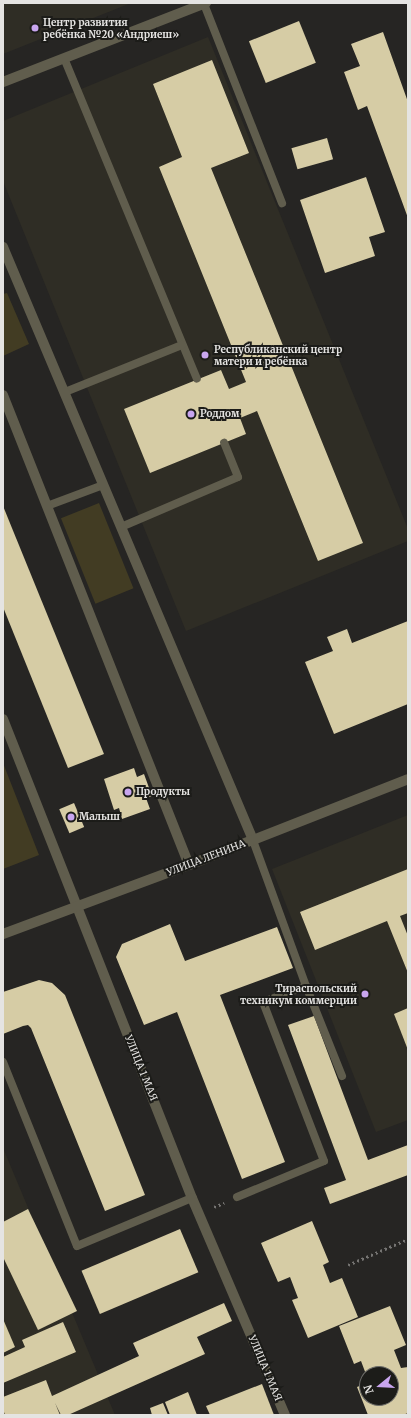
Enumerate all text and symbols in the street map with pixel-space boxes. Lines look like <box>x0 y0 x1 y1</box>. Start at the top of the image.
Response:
place label: Центр развития ребёнка №20 «Андриеш» <box>43 16 179 40</box>
marker: Центр развития ребёнка №20 «Андриеш» <box>30 23 40 33</box>
place label: Республиканский центр матери и ребёнка <box>214 343 342 366</box>
marker: Республиканский центр матери и ребёнка <box>199 349 211 361</box>
marker: Роддом <box>185 408 197 420</box>
place label: Роддом <box>200 408 239 420</box>
place label: Продукты <box>136 786 190 798</box>
marker: Продукты <box>123 787 133 797</box>
place label: Малыш <box>79 811 120 823</box>
marker: Малыш <box>66 812 76 822</box>
street label: УЛИЦА ЛЕНИНА <box>165 837 247 879</box>
place label: Тираспольский техникум коммерции <box>240 982 357 1006</box>
marker: Тираспольский техникум коммерции <box>360 989 370 999</box>
street label: УЛИЦА 1 МАЯ <box>122 1033 160 1103</box>
street label: УЛИЦА 1 МАЯ <box>246 1333 284 1403</box>
north arrow <box>359 1366 399 1406</box>
text: N <box>361 1383 377 1396</box>

